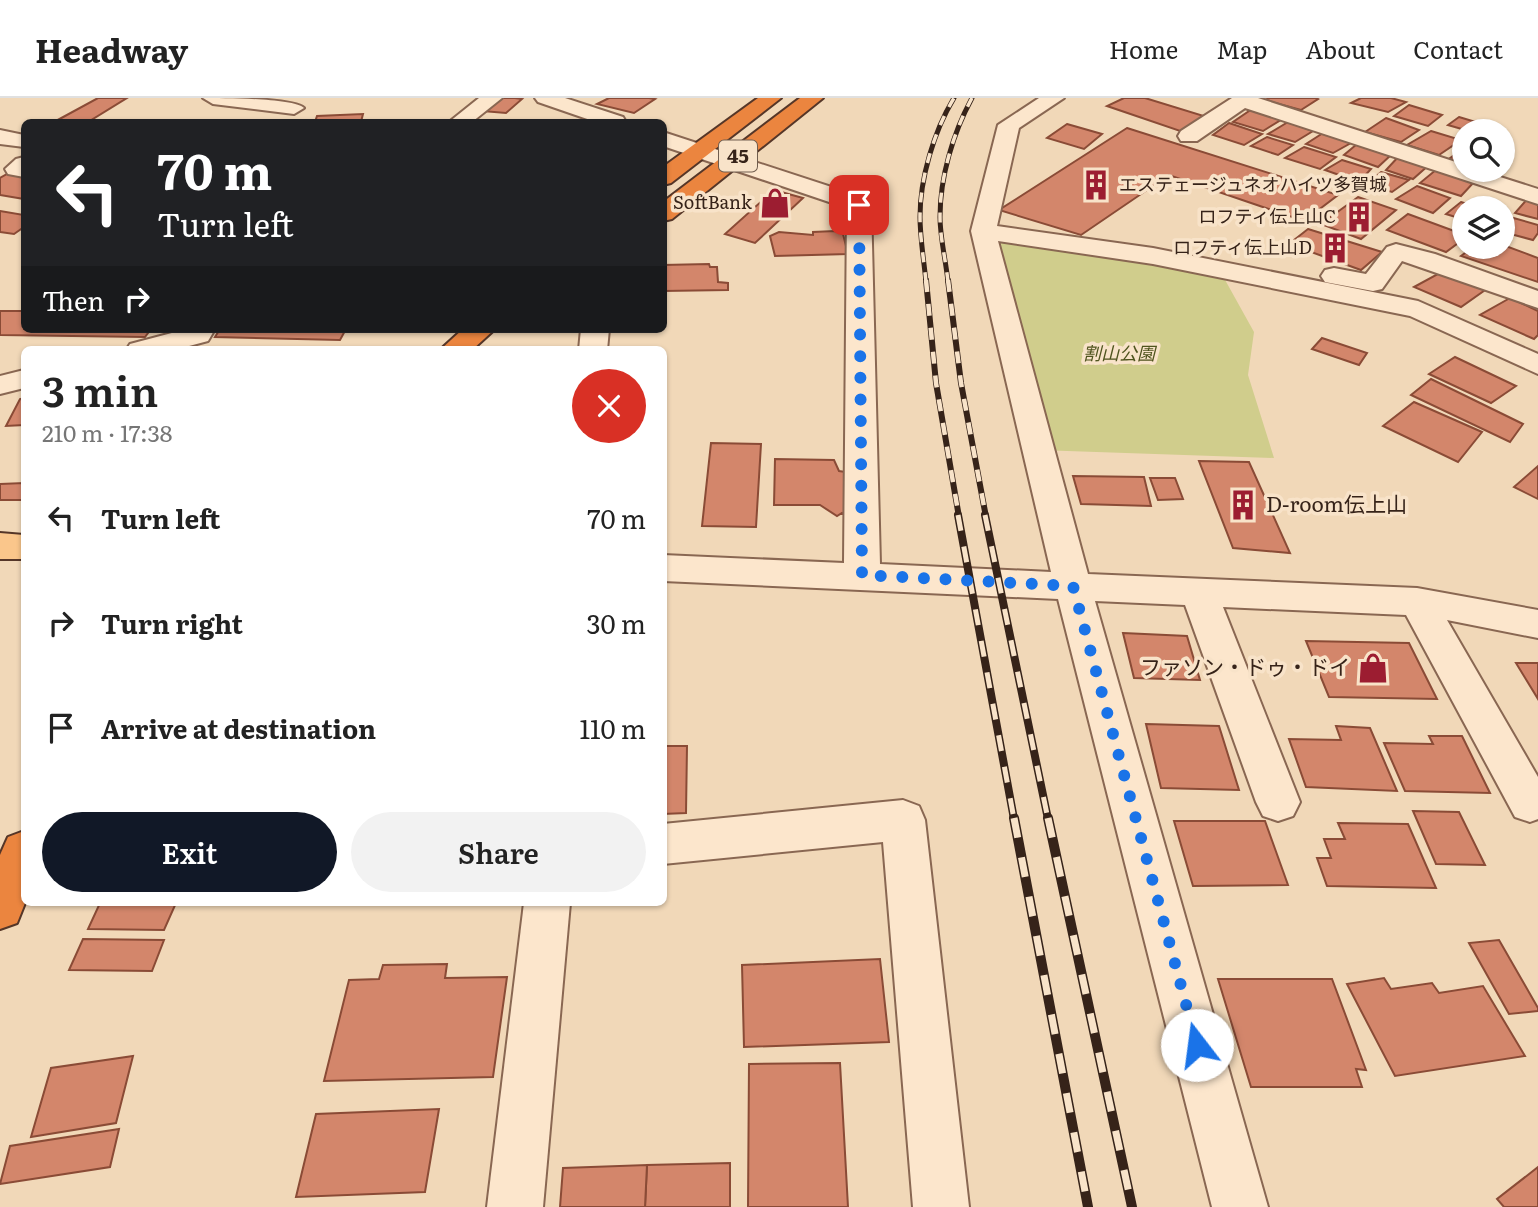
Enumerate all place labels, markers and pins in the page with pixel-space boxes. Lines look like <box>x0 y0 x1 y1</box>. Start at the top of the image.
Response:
building icon: エステェージュネオハイツ多賀城 <box>1079 168 1113 202</box>
place label: エステェージュネオハイツ多賀城 <box>1119 170 1387 197</box>
pin <box>829 175 889 235</box>
shop icon: SoftBank <box>758 186 792 220</box>
place label: SoftBank <box>673 188 753 215</box>
building icon: ロフティ伝上山C <box>1342 200 1376 234</box>
place label: ロフティ伝上山C <box>1198 202 1336 229</box>
building icon: ロフティ伝上山D <box>1318 231 1352 265</box>
place label: ロフティ伝上山D <box>1173 233 1312 260</box>
place label: D-room伝上山 <box>1266 487 1407 518</box>
building icon: D-room伝上山 <box>1226 488 1260 522</box>
place label: ファソン・ドゥ・ドイ <box>1140 650 1350 681</box>
shop icon: ファソン・ドゥ・ドイ <box>1356 651 1390 685</box>

